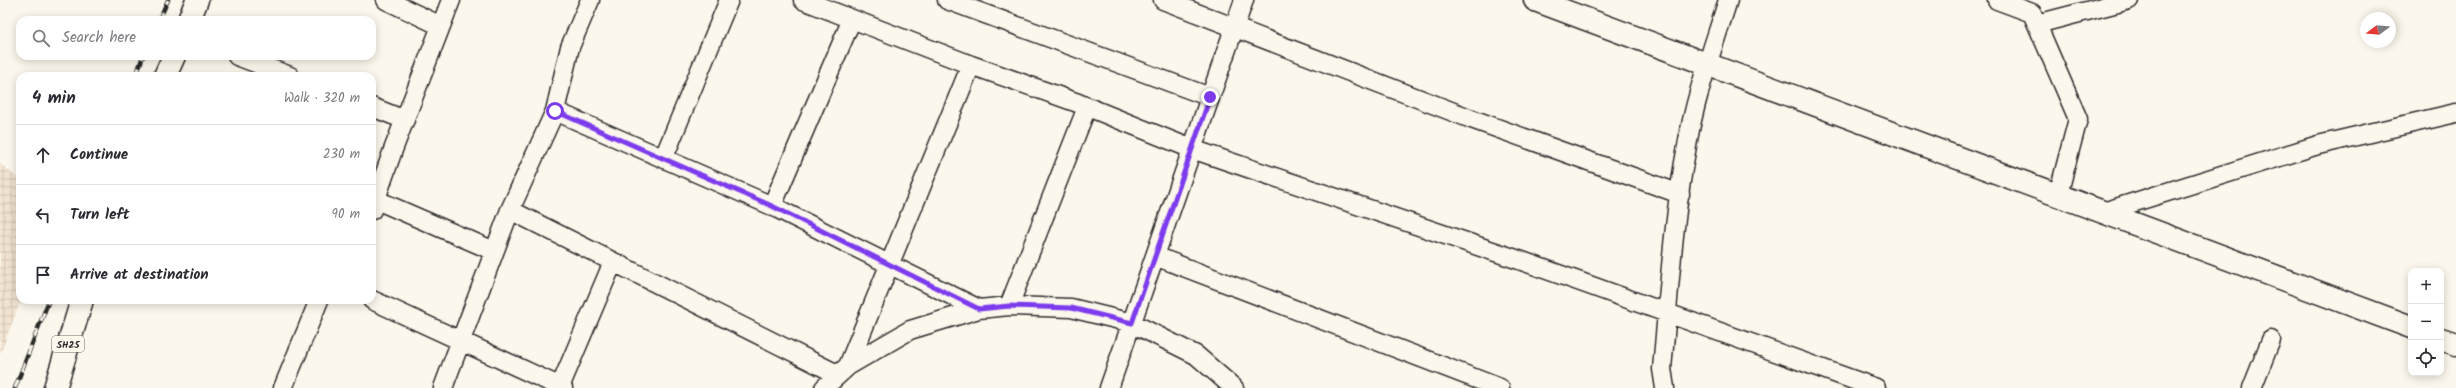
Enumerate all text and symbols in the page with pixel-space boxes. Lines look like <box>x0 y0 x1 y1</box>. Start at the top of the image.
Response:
north arrow <box>2360 12 2396 48</box>
search box <box>16 16 376 60</box>
text: Search here <box>62 26 136 50</box>
icon: search <box>30 27 52 49</box>
text: 4 min <box>32 85 76 112</box>
text: Walk · 320 m <box>284 88 360 109</box>
route end <box>1201 88 1219 106</box>
route start <box>546 102 564 120</box>
text: Continue <box>70 143 128 167</box>
icon: ahead <box>32 144 54 166</box>
text: 230 m <box>323 144 360 165</box>
text: Turn left <box>70 203 130 227</box>
icon: left <box>32 204 54 226</box>
text: 90 m <box>332 204 360 225</box>
text: Arrive at destination <box>70 263 209 287</box>
icon: arrive <box>32 264 54 286</box>
map controls <box>2408 268 2444 376</box>
button: + <box>2408 268 2444 304</box>
button: − <box>2408 304 2444 340</box>
road number: SH25 <box>52 336 84 352</box>
button: locate <box>2408 340 2444 376</box>

